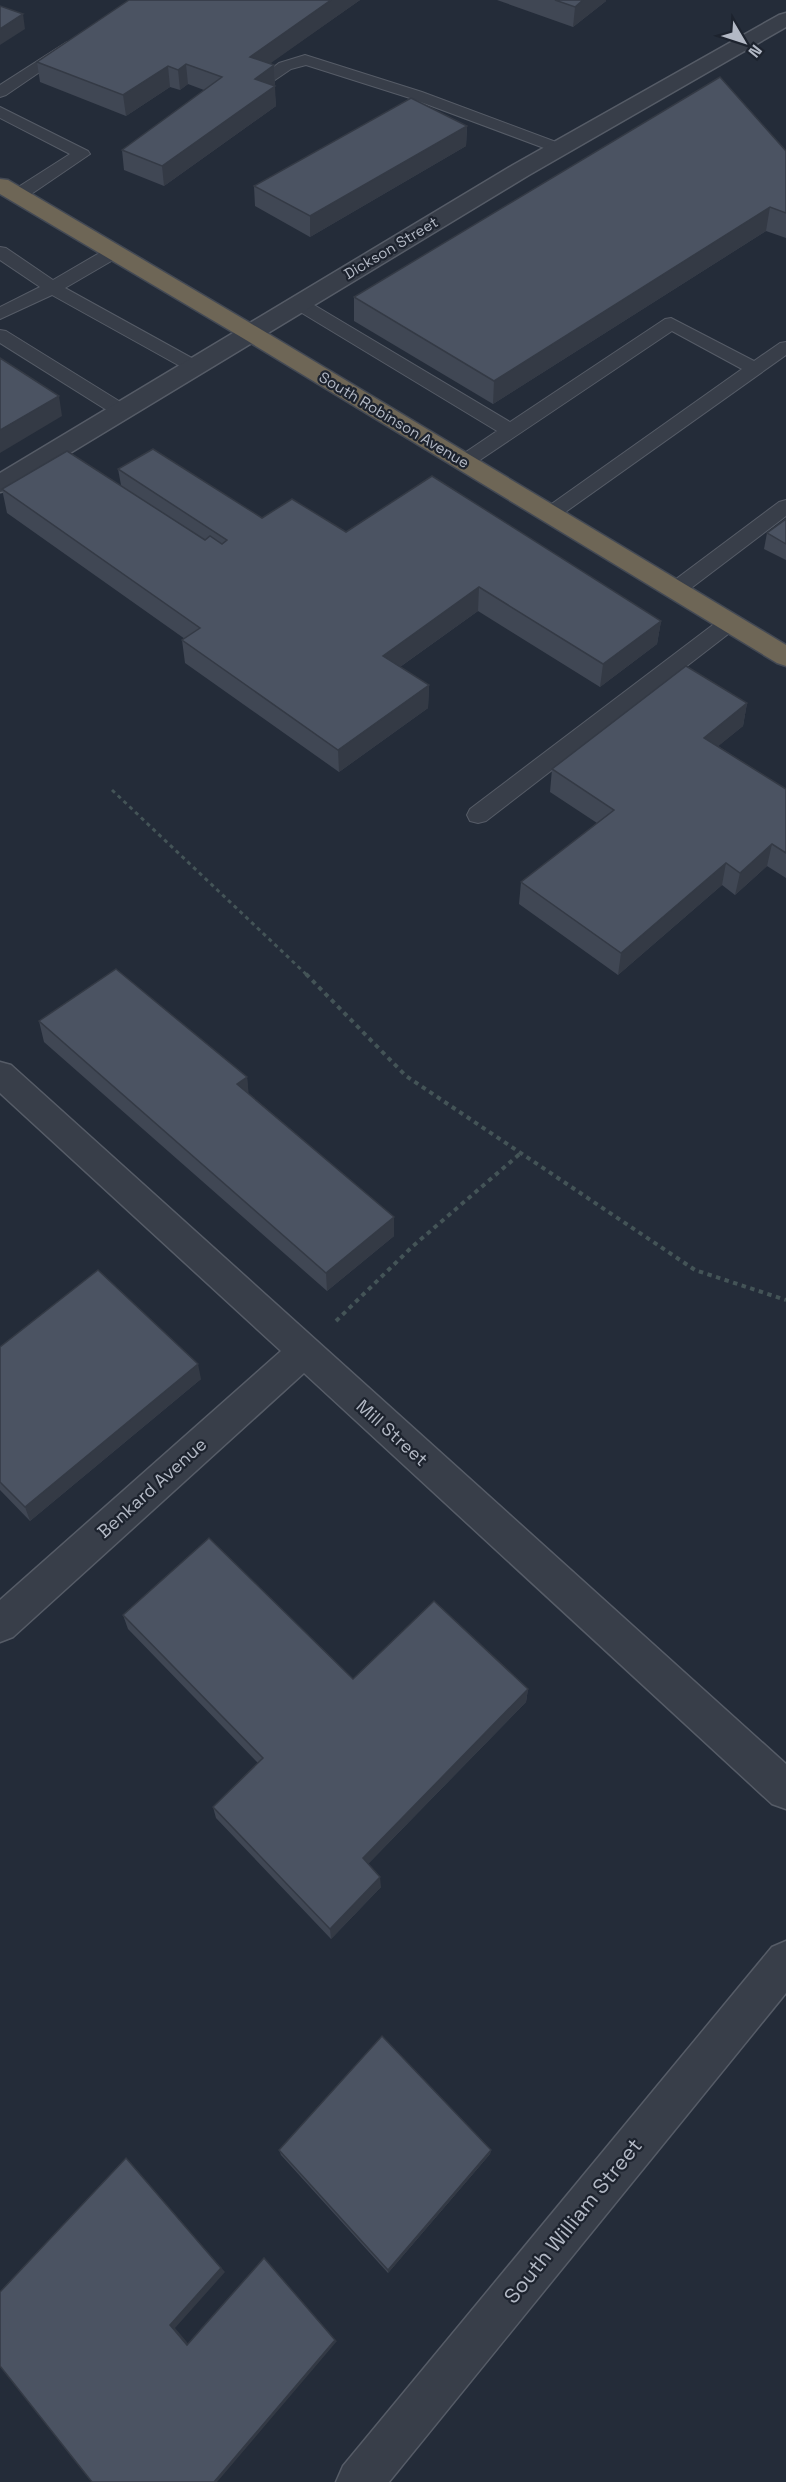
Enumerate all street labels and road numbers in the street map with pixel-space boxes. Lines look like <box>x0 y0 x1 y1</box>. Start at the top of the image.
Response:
street label: Dickson Street <box>340 212 441 283</box>
street label: South Robinson Avenue <box>316 367 473 472</box>
street label: Mill Street <box>352 1394 433 1471</box>
street label: Benkard Avenue <box>92 1432 211 1543</box>
street label: South William Street <box>498 2132 648 2309</box>

